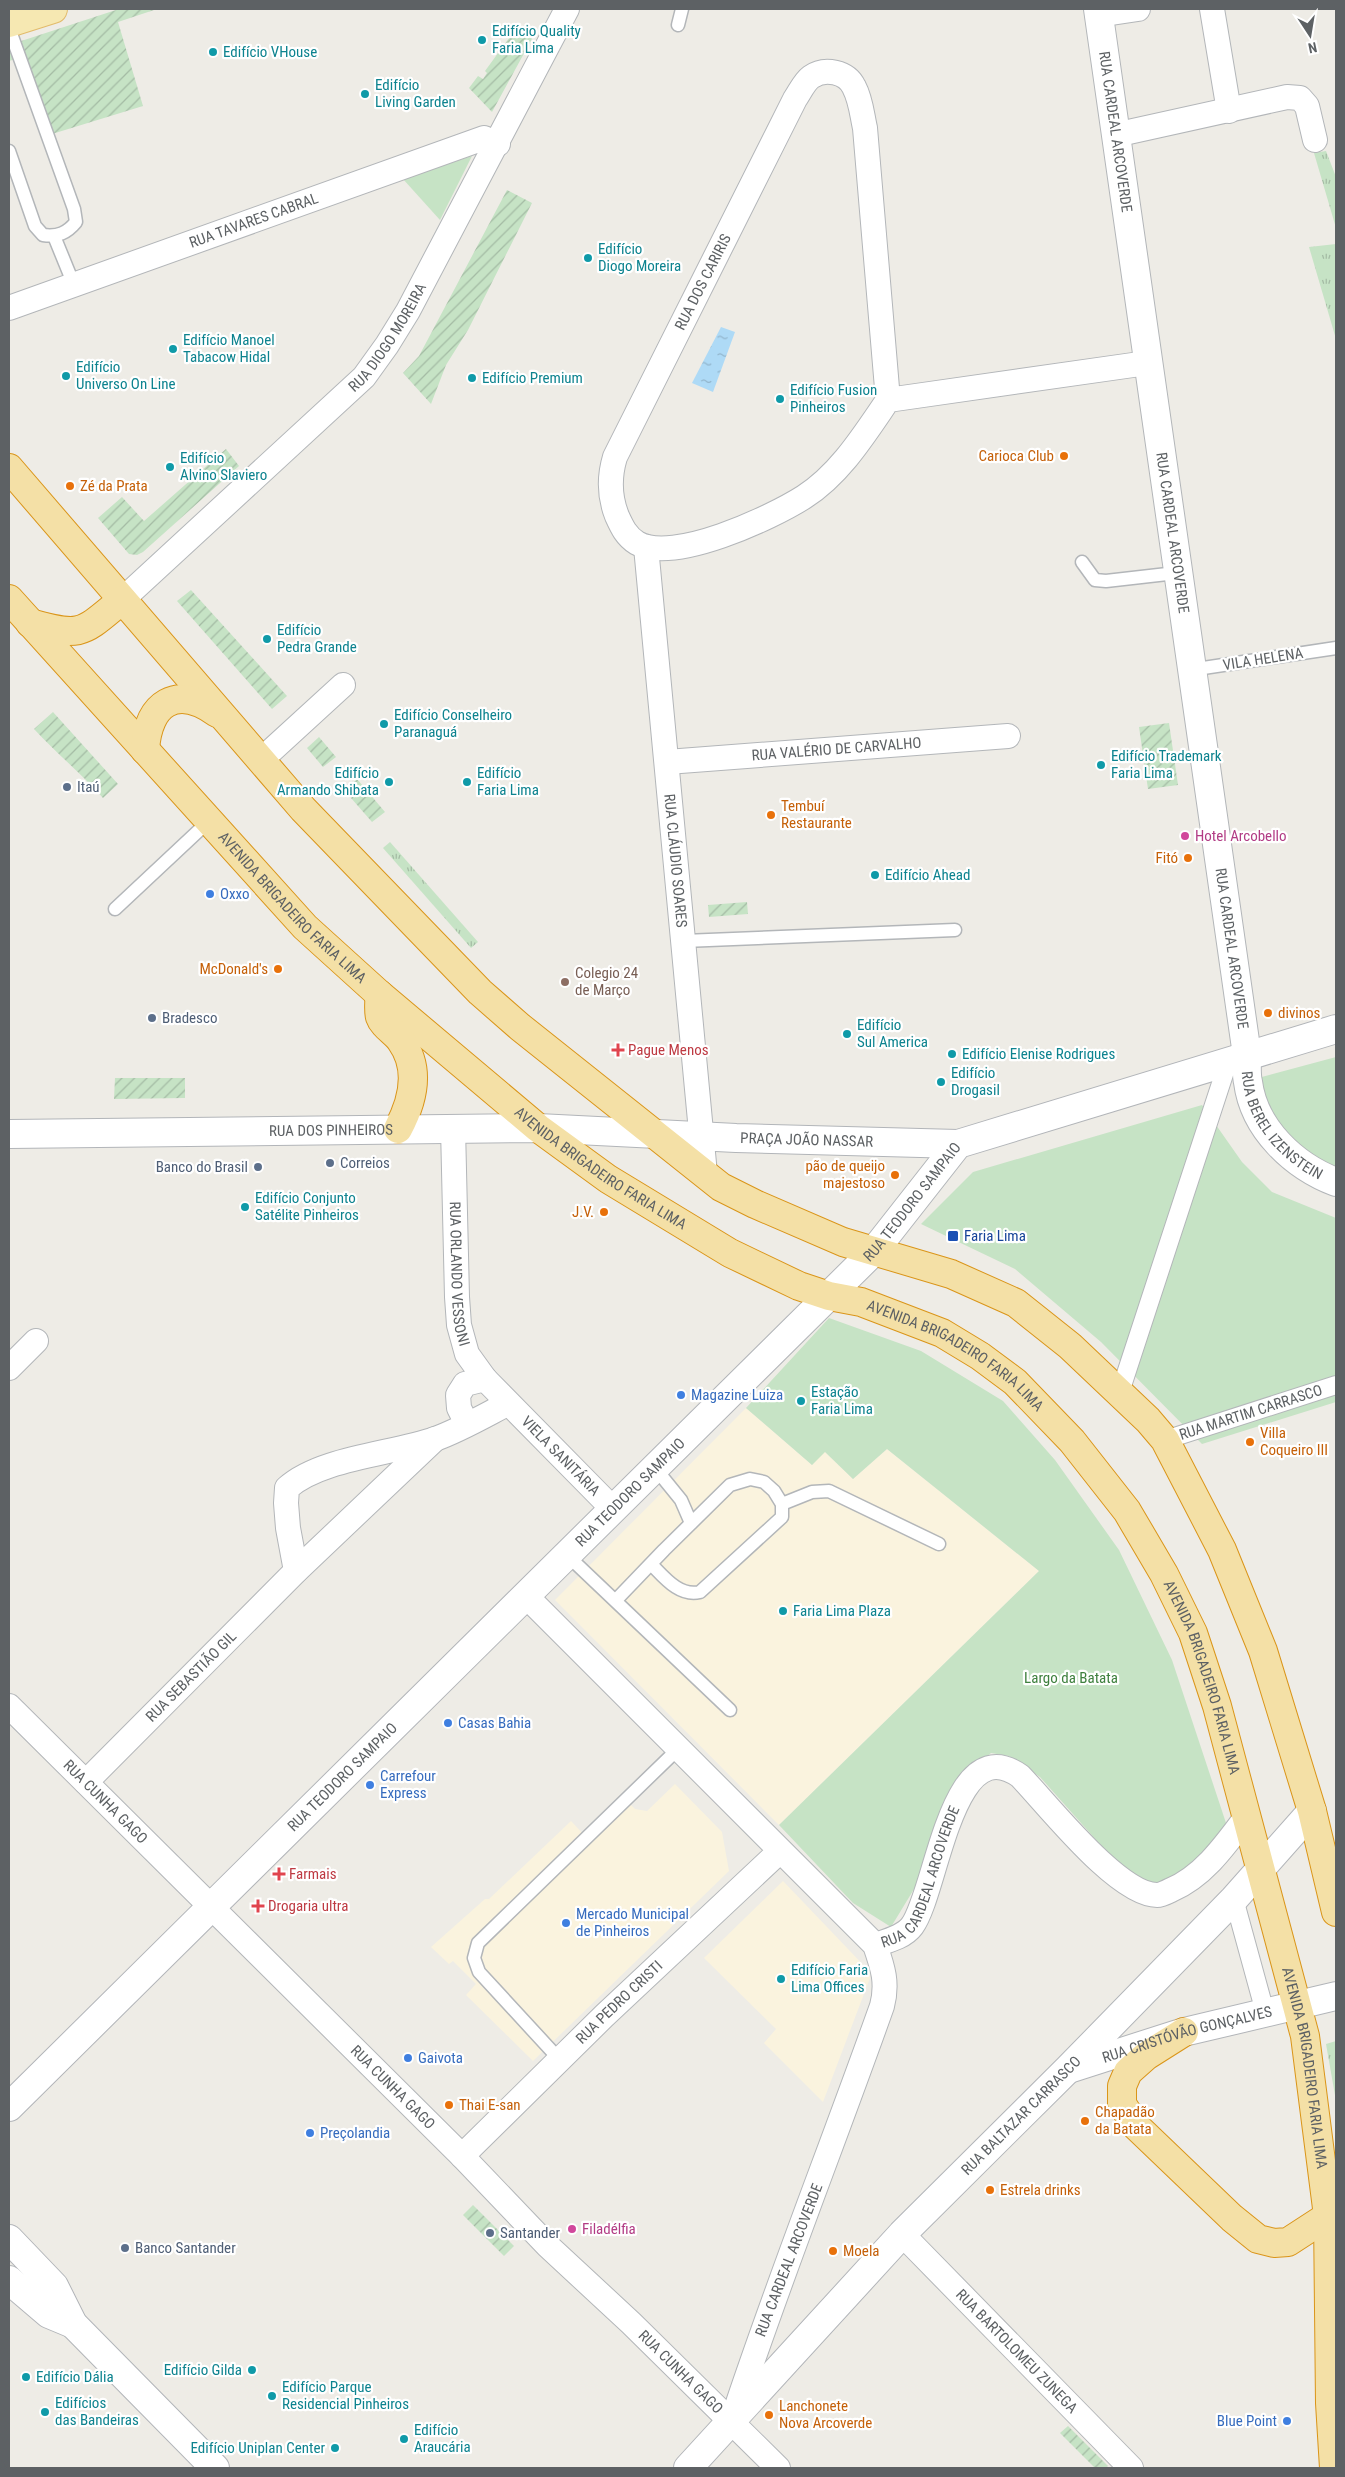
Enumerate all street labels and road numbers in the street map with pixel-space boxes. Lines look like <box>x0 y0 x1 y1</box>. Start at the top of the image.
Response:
street label: RUA CARDEAL ARCOVERDE <box>1095 50 1136 214</box>
street label: RUA TAVARES CABRAL <box>187 189 321 252</box>
street label: RUA DOS CARIRIS <box>671 231 735 333</box>
street label: RUA DIOGO MOREIRA <box>345 280 430 396</box>
street label: RUA CARDEAL ARCOVERDE <box>1152 451 1193 614</box>
street label: VILA HELENA <box>1222 644 1305 674</box>
street label: RUA VALÉRIO DE CARVALHO <box>751 734 922 765</box>
street label: RUA CLÁUDIO SOARES <box>660 793 691 929</box>
street label: AVENIDA BRIGADEIRO FARIA LIMA <box>214 828 370 987</box>
street label: RUA CARDEAL ARCOVERDE <box>1211 867 1252 1030</box>
street label: RUA BEREL IZENSTEIN <box>1238 1071 1326 1184</box>
street label: AVENIDA BRIGADEIRO FARIA LIMA <box>511 1103 690 1234</box>
street label: RUA DOS PINHEIROS <box>269 1121 393 1140</box>
street label: PRAÇA JOÃO NASSAR <box>740 1129 873 1151</box>
street label: RUA TEODORO SAMPAIO <box>860 1139 965 1265</box>
street label: RUA ORLANDO VESSONI <box>446 1201 473 1348</box>
street label: AVENIDA BRIGADEIRO FARIA LIMA <box>864 1296 1047 1415</box>
street label: RUA MARTIM CARRASCO <box>1177 1381 1325 1444</box>
street label: VIELA SANITÁRIA <box>518 1412 604 1500</box>
street label: RUA TEODORO SAMPAIO <box>572 1434 689 1550</box>
street label: AVENIDA BRIGADEIRO FARIA LIMA <box>1160 1577 1244 1777</box>
street label: RUA SEBASTIÃO GIL <box>142 1627 240 1726</box>
street label: RUA TEODORO SAMPAIO <box>284 1719 401 1835</box>
street label: RUA CUNHA GAGO <box>60 1756 151 1848</box>
street label: RUA CARDEAL ARCOVERDE <box>879 1803 963 1952</box>
street label: RUA PEDRO CRISTI <box>572 1957 666 2048</box>
street label: AVENIDA BRIGADEIRO FARIA LIMA <box>1278 1965 1331 2170</box>
street label: RUA CRISTÓVÃO GONÇALVES <box>1100 2002 1274 2067</box>
street label: RUA CUNHA GAGO <box>347 2042 439 2133</box>
street label: RUA BALTAZAR CARRASCO <box>958 2052 1085 2179</box>
street label: RUA CARDEAL ARCOVERDE <box>751 2181 827 2339</box>
street label: RUA BARTOLOMEU ZUNEGA <box>952 2286 1082 2417</box>
street label: RUA CUNHA GAGO <box>635 2326 727 2418</box>

